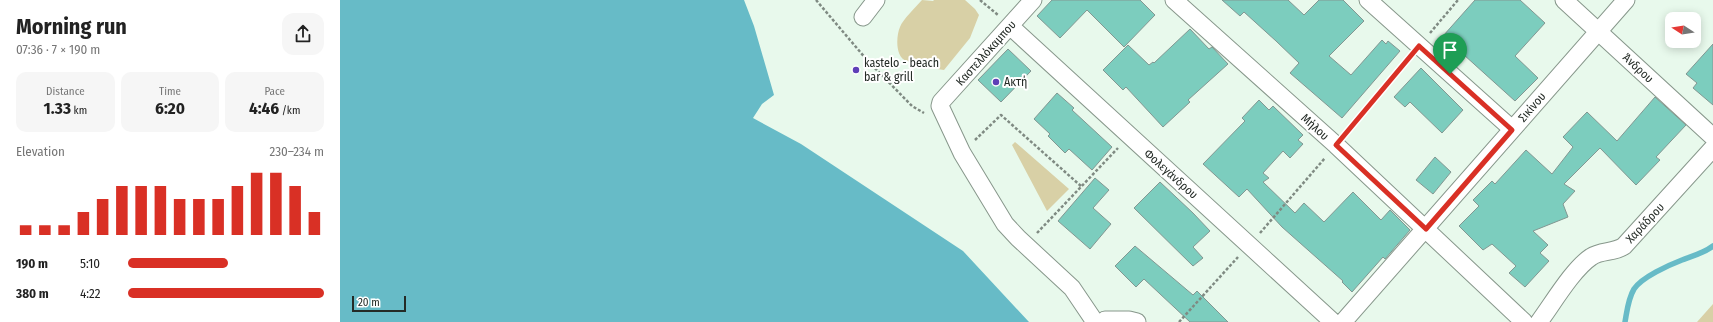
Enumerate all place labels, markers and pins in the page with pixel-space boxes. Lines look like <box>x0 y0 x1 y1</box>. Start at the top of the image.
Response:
pin <box>1433 33 1467 74</box>
place label: kastelo - beach bar & grill <box>864 56 939 84</box>
marker: kastelo - beach bar & grill <box>851 65 861 75</box>
place label: Ακτή <box>1004 75 1027 89</box>
marker: Ακτή <box>991 77 1001 87</box>

